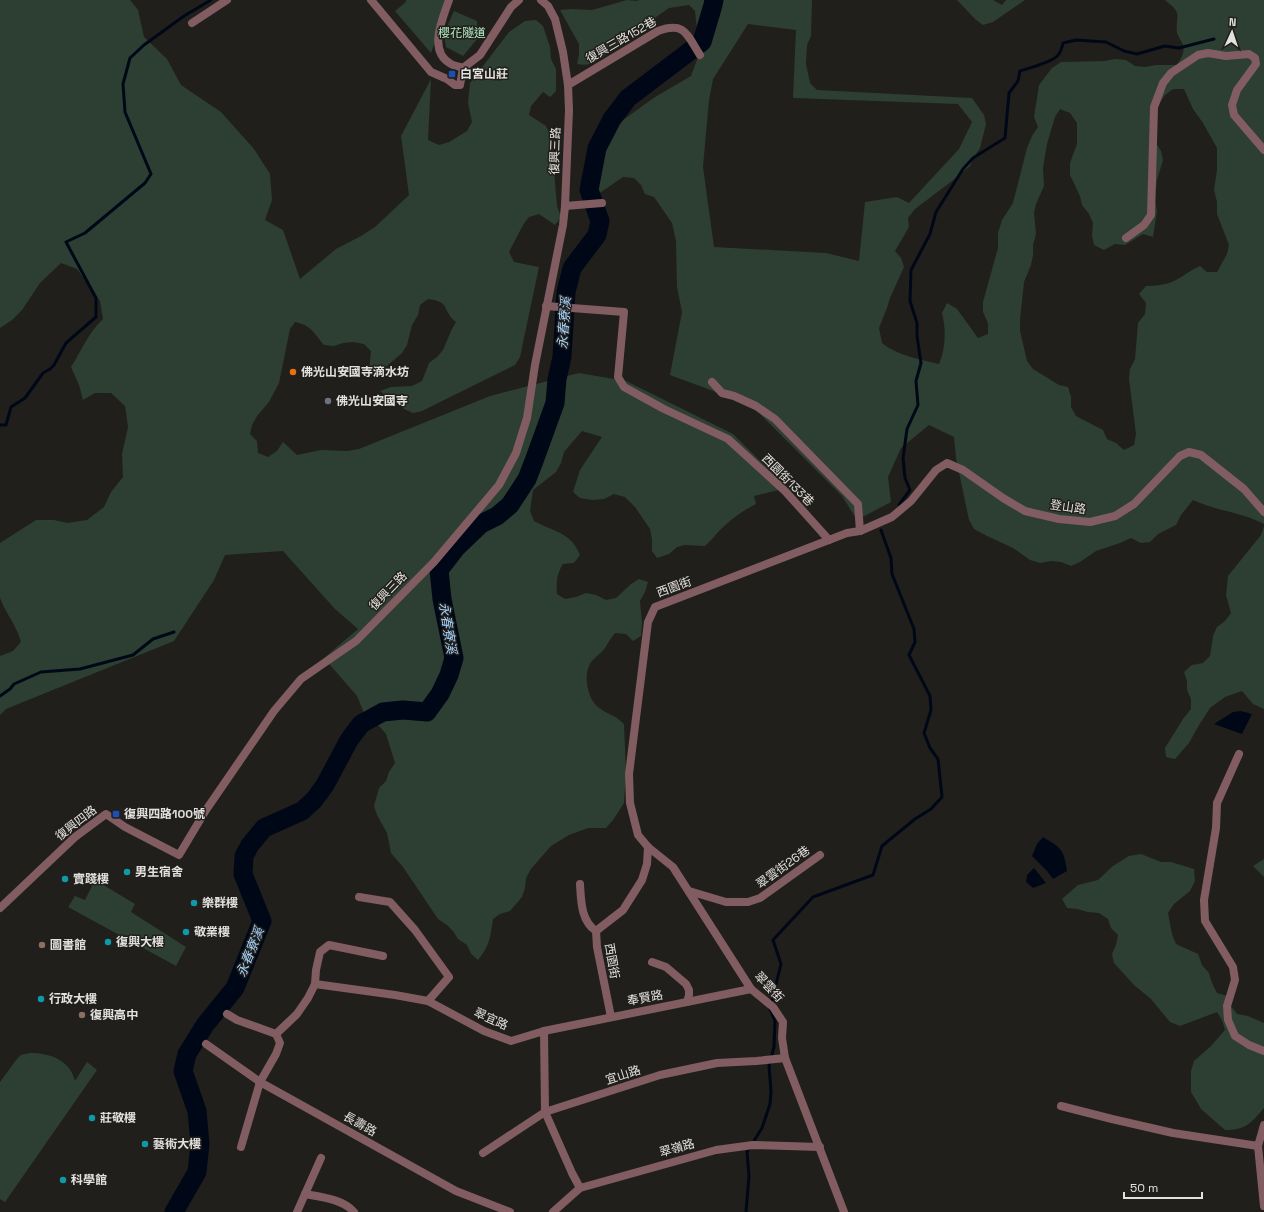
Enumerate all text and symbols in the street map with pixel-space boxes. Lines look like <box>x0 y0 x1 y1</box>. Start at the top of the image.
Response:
north arrow <box>1212 12 1252 52</box>
street label: 復興三路152巷 <box>583 13 659 67</box>
text: N <box>1228 15 1237 29</box>
park label: 櫻花隧道 <box>438 25 486 41</box>
place label: 白宮山莊 <box>460 66 508 82</box>
marker: 白宮山莊 <box>447 69 457 79</box>
street label: 復興三路 <box>546 127 564 175</box>
water label: 永春寮溪 <box>554 294 574 350</box>
place label: 佛光山安國寺滴水坊 <box>301 364 409 380</box>
marker: 佛光山安國寺滴水坊 <box>288 367 298 377</box>
place label: 佛光山安國寺 <box>336 393 408 409</box>
marker: 佛光山安國寺 <box>323 396 333 406</box>
street label: 西園街133巷 <box>758 450 818 510</box>
street label: 登山路 <box>1049 497 1087 517</box>
street label: 復興三路 <box>366 568 410 614</box>
street label: 西園街 <box>654 573 694 601</box>
water label: 永春寮溪 <box>436 601 461 657</box>
street label: 復興四路 <box>52 802 100 844</box>
place label: 復興四路100號 <box>124 806 205 822</box>
marker: 復興四路100號 <box>111 809 121 819</box>
street label: 翠雲街26巷 <box>753 842 813 892</box>
place label: 男生宿舍 <box>135 864 183 880</box>
marker: 男生宿舍 <box>122 867 132 877</box>
place label: 實踐樓 <box>73 871 109 887</box>
marker: 實踐樓 <box>60 874 70 884</box>
place label: 樂群樓 <box>202 895 238 911</box>
marker: 樂群樓 <box>189 898 199 908</box>
water label: 永春寮溪 <box>232 923 268 979</box>
place label: 敬業樓 <box>194 924 230 940</box>
marker: 敬業樓 <box>181 927 191 937</box>
place label: 復興大樓 <box>116 934 164 950</box>
place label: 圖書館 <box>50 937 86 953</box>
marker: 復興大樓 <box>103 937 113 947</box>
marker: 圖書館 <box>37 940 47 950</box>
street label: 西園街 <box>601 942 623 980</box>
street label: 翠雲街 <box>751 968 787 1006</box>
street label: 奉賢路 <box>626 987 664 1009</box>
place label: 行政大樓 <box>49 991 97 1007</box>
marker: 行政大樓 <box>36 994 46 1004</box>
street label: 翠宜路 <box>471 1004 511 1034</box>
place label: 復興高中 <box>90 1007 138 1023</box>
marker: 復興高中 <box>77 1010 87 1020</box>
street label: 宜山路 <box>603 1062 643 1088</box>
street label: 長壽路 <box>340 1108 380 1140</box>
place label: 莊敬樓 <box>100 1110 136 1126</box>
marker: 莊敬樓 <box>87 1113 97 1123</box>
street label: 翠嶺路 <box>657 1135 697 1161</box>
place label: 藝術大樓 <box>153 1136 201 1152</box>
marker: 藝術大樓 <box>140 1139 150 1149</box>
place label: 科學館 <box>71 1172 107 1188</box>
scale bar <box>1124 1174 1202 1200</box>
marker: 科學館 <box>58 1175 68 1185</box>
text: 50 m <box>1130 1180 1158 1196</box>

